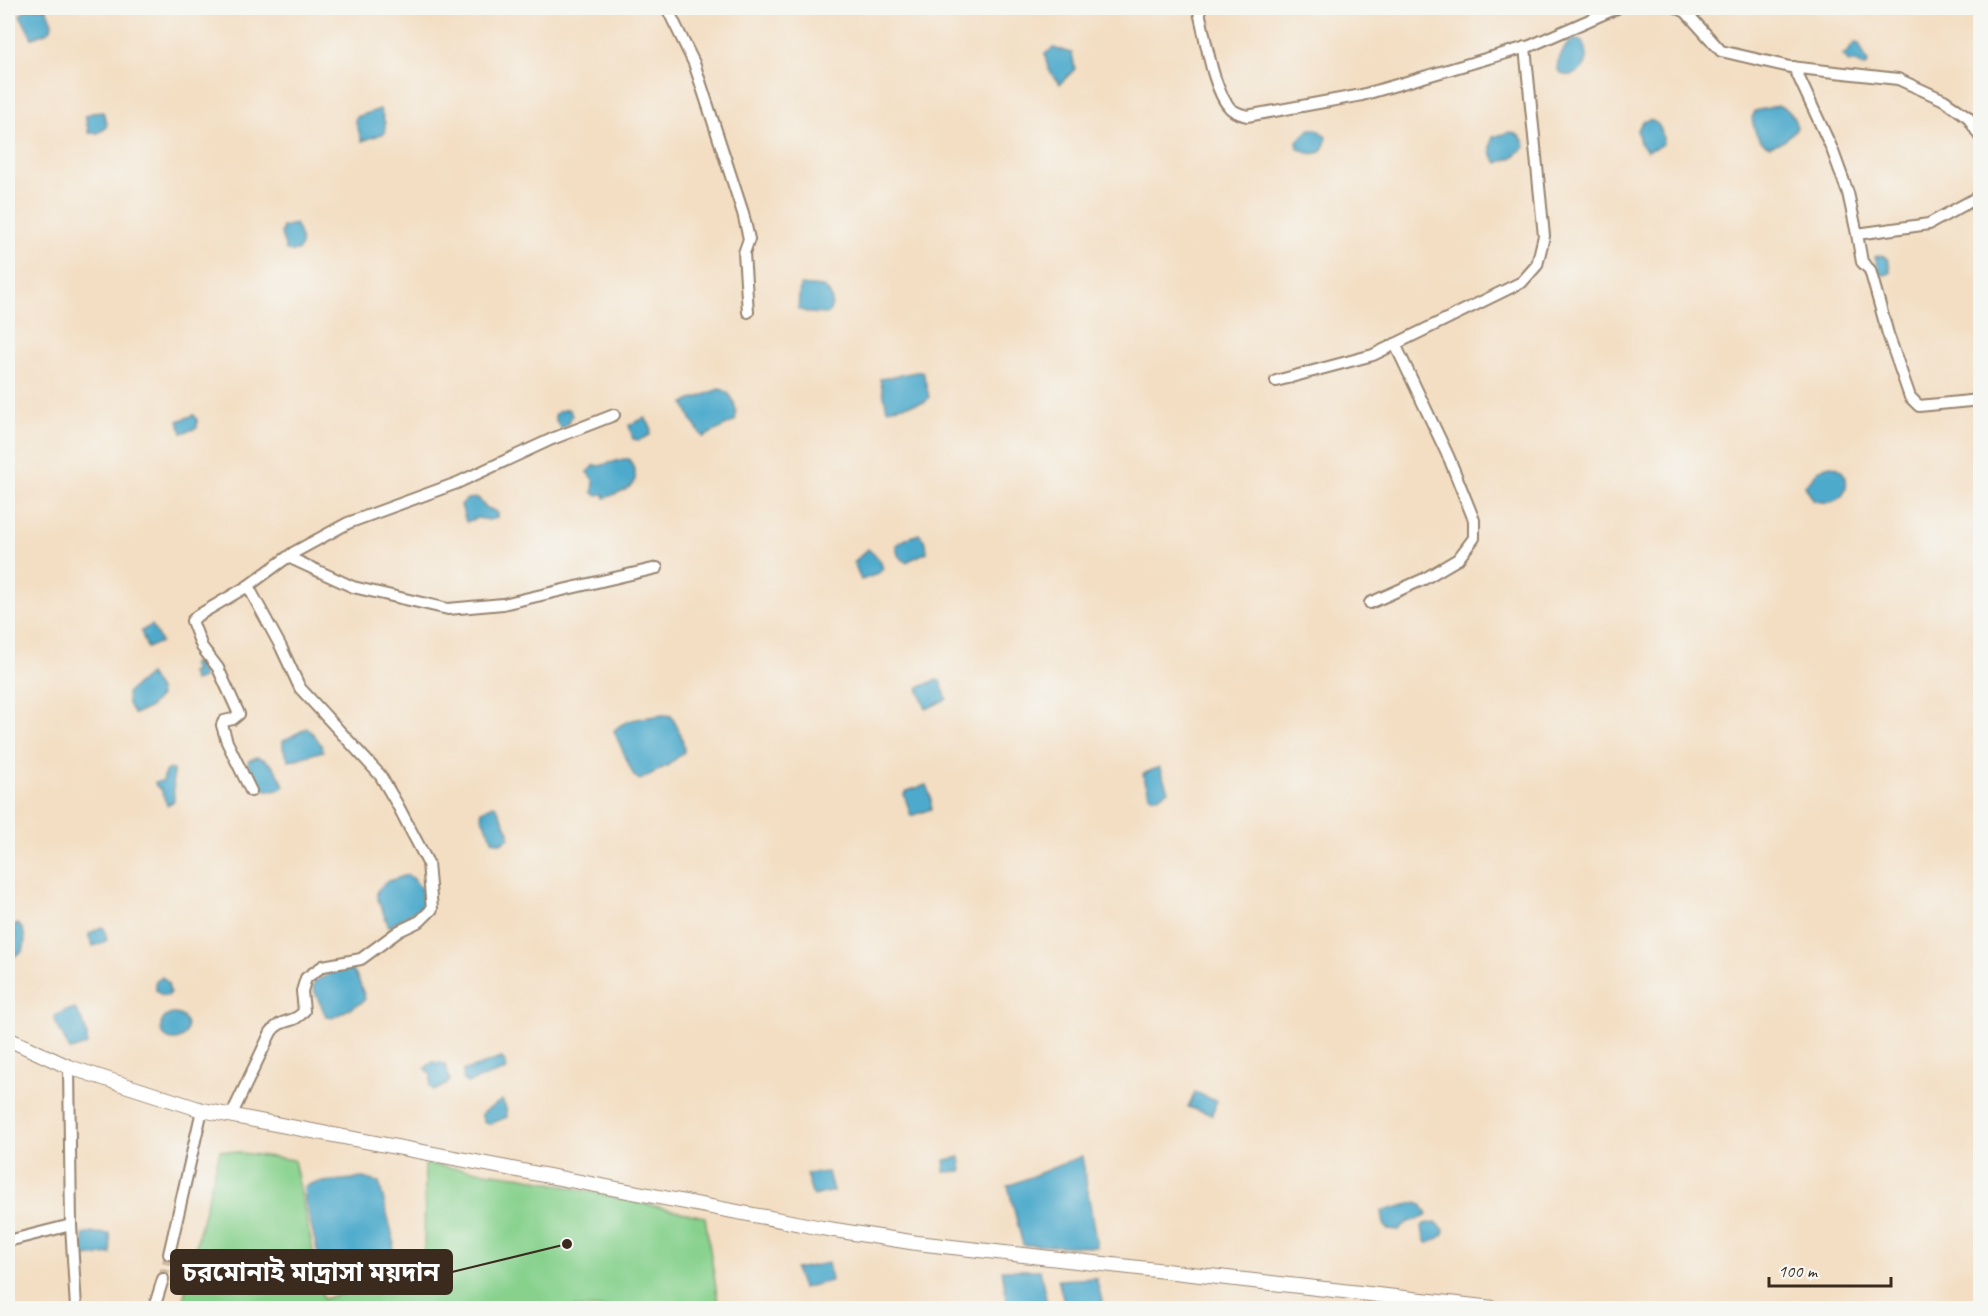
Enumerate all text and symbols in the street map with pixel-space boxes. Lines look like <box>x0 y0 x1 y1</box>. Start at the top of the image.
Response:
callout: চরমোনাই মাদ্রাসা ময়দান <box>171 1250 452 1294</box>
scale bar <box>1769 1250 1890 1288</box>
text: চরমোনাই মাদ্রাসা ময়দান <box>181 1256 440 1289</box>
text: 100 m <box>1778 1260 1819 1282</box>

